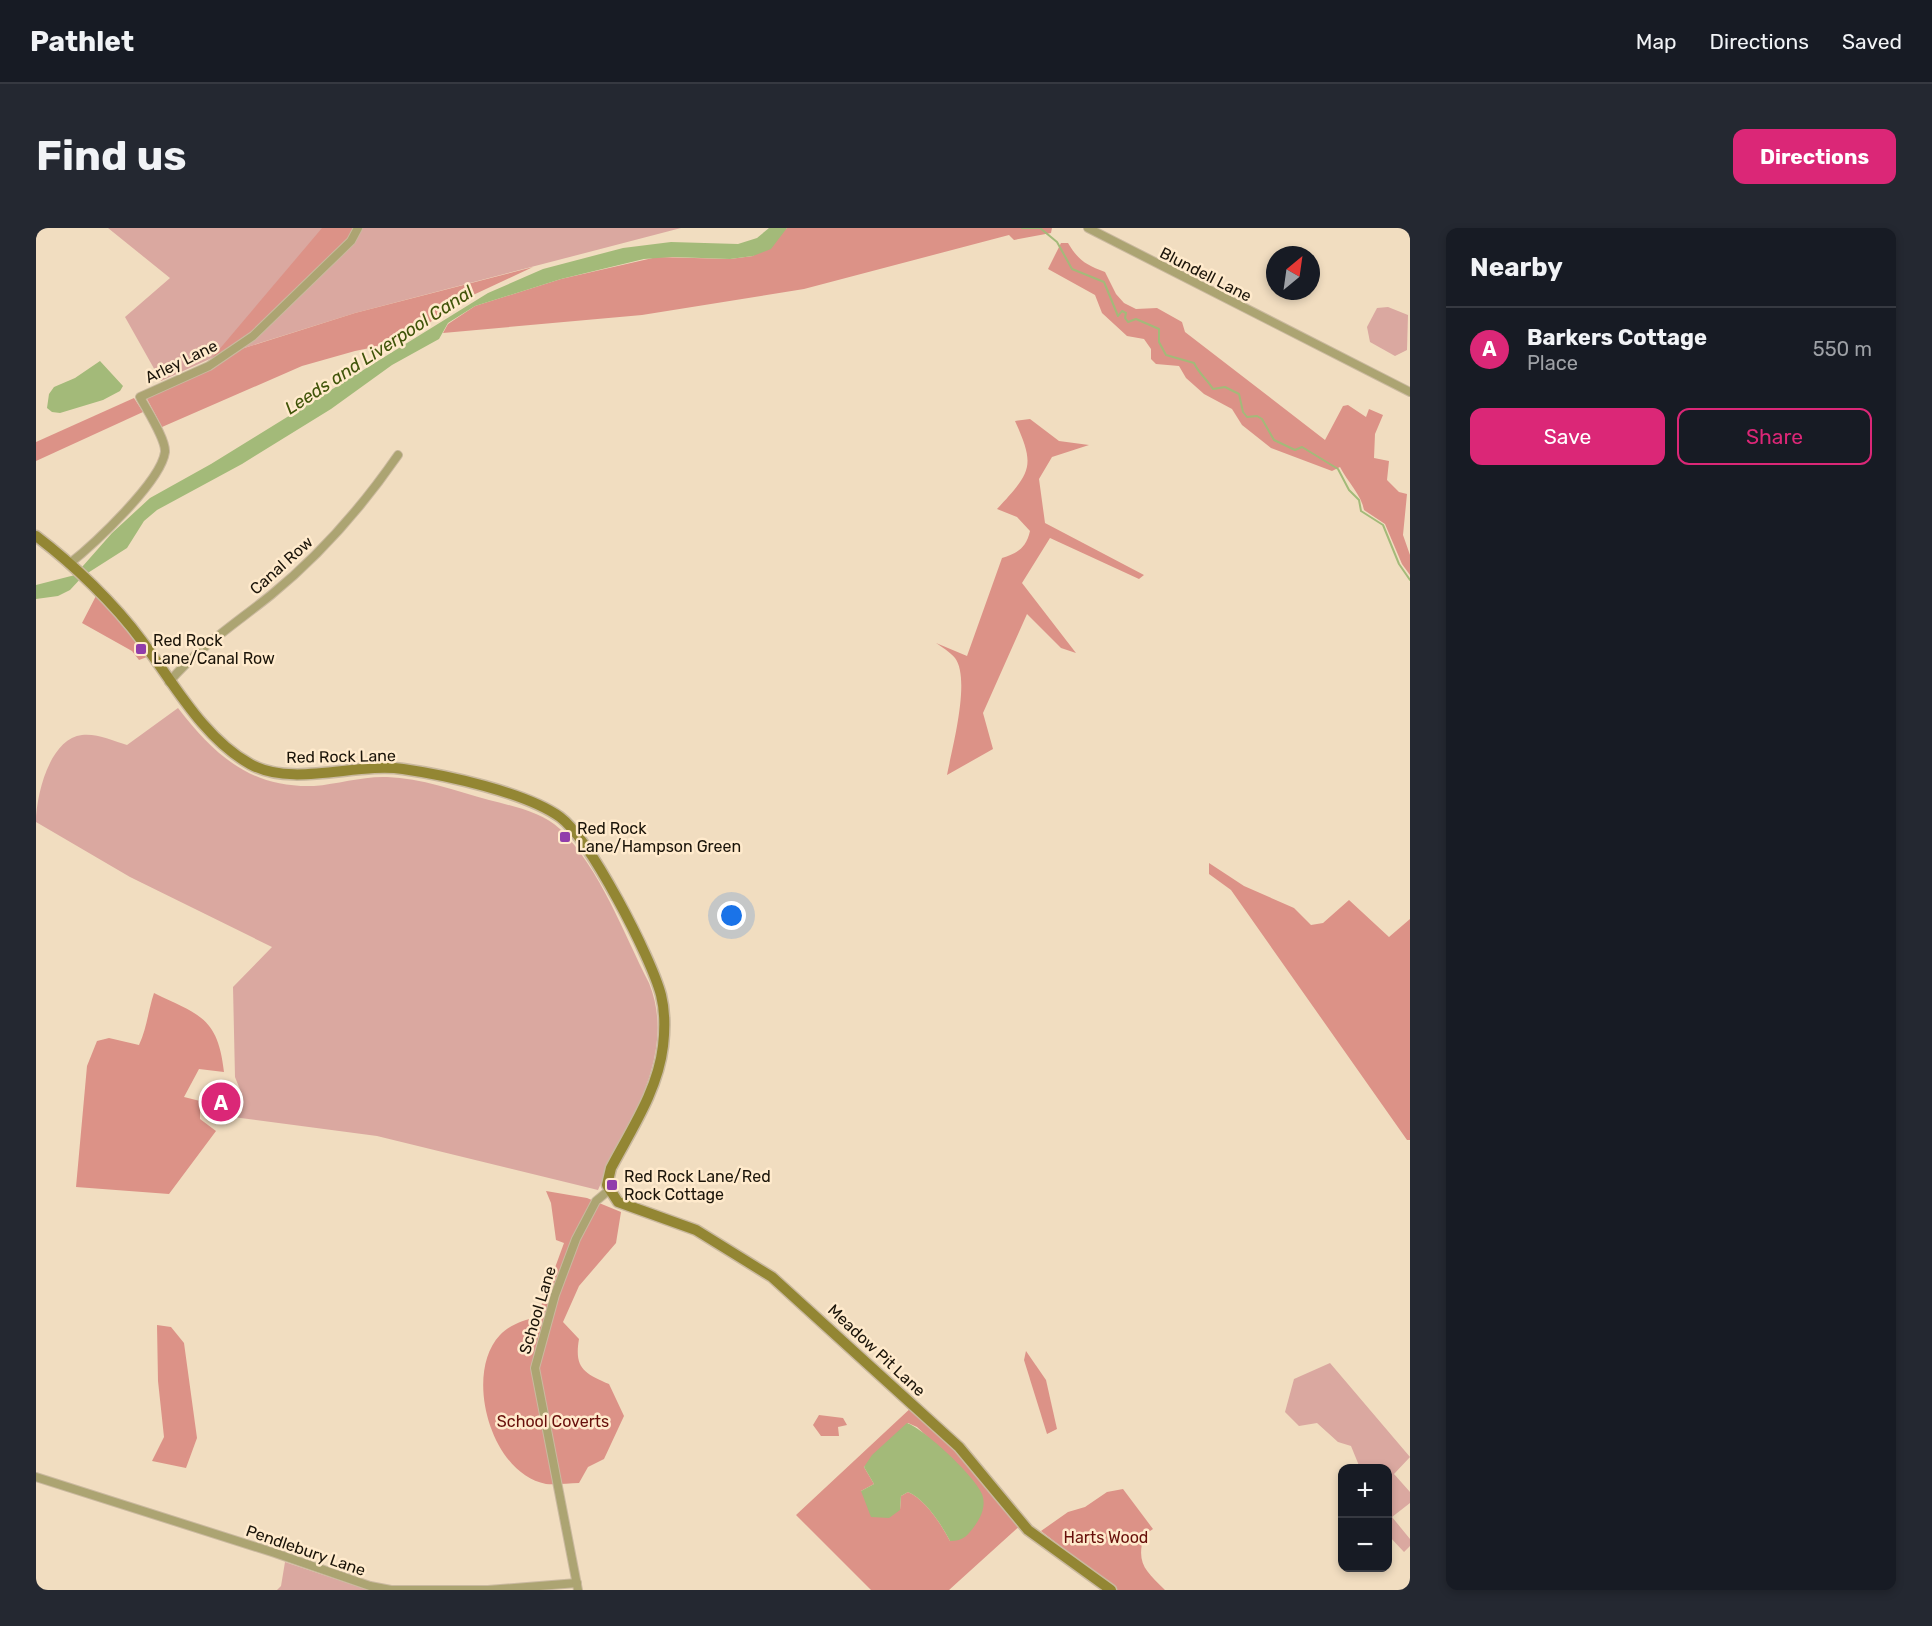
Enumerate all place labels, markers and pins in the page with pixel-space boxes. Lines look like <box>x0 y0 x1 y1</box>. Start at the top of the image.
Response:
place label: Red Rock Lane/Canal Row <box>153 631 275 668</box>
marker: Red Rock Lane/Canal Row <box>134 642 148 656</box>
place label: Red Rock Lane/Hampson Green <box>577 819 741 856</box>
marker: Red Rock Lane/Hampson Green <box>558 830 572 844</box>
pin: A <box>202 1080 240 1124</box>
place label: Red Rock Lane/Red Rock Cottage <box>624 1167 771 1204</box>
marker: Red Rock Lane/Red Rock Cottage <box>605 1178 619 1192</box>

